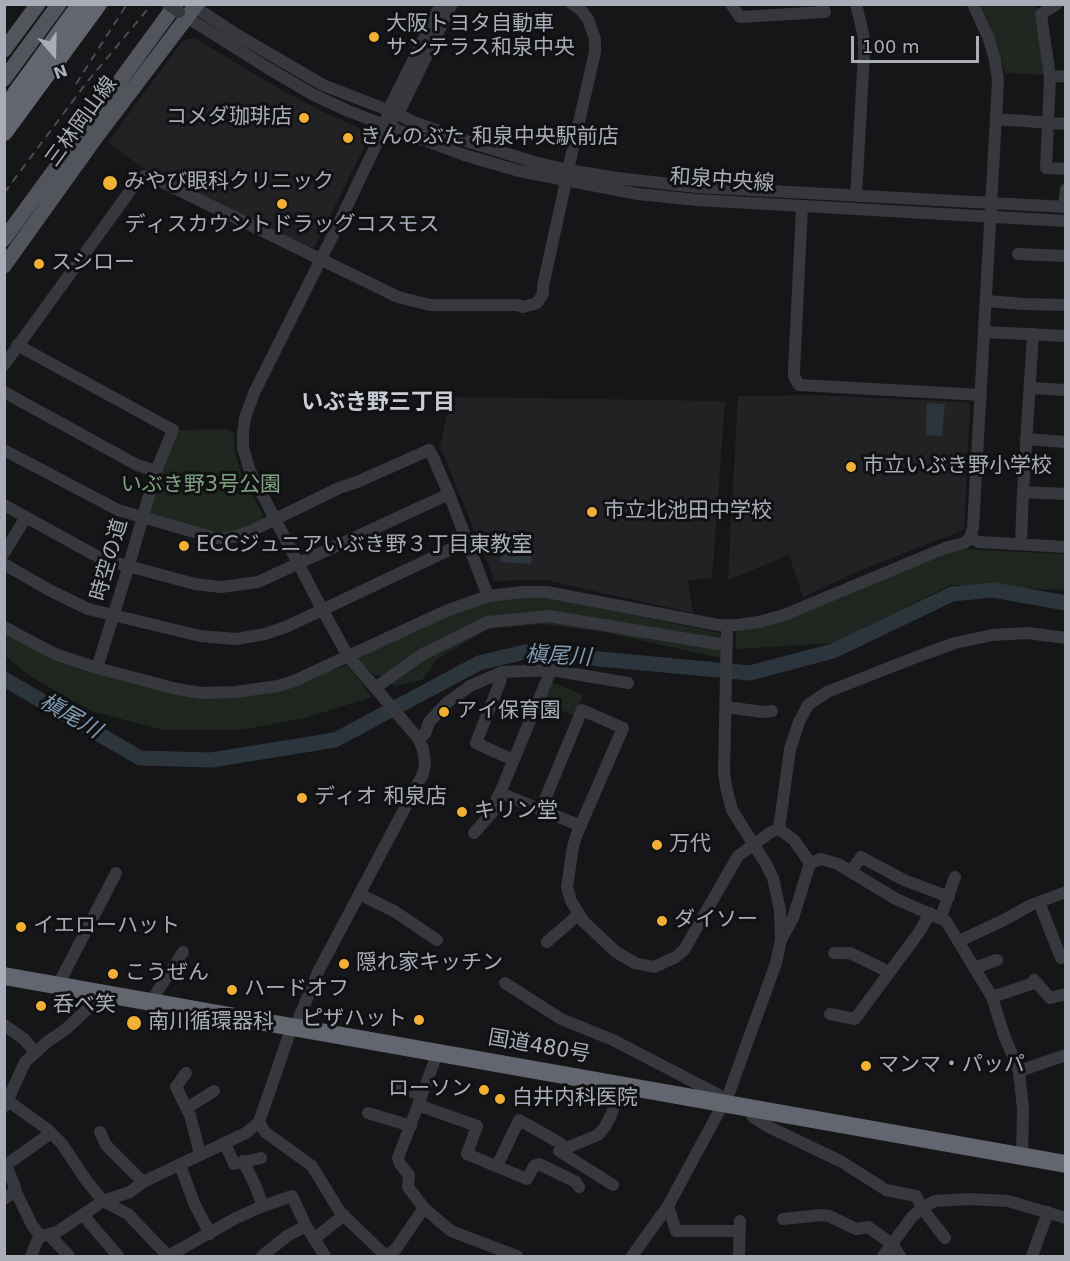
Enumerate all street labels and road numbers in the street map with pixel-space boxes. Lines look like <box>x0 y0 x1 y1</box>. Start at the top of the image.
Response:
street label: 三林岡山線 <box>41 72 123 172</box>
street label: 和泉中央線 <box>669 165 775 197</box>
street label: 時空の道 <box>86 516 134 604</box>
street label: 国道480号 <box>486 1026 592 1068</box>

